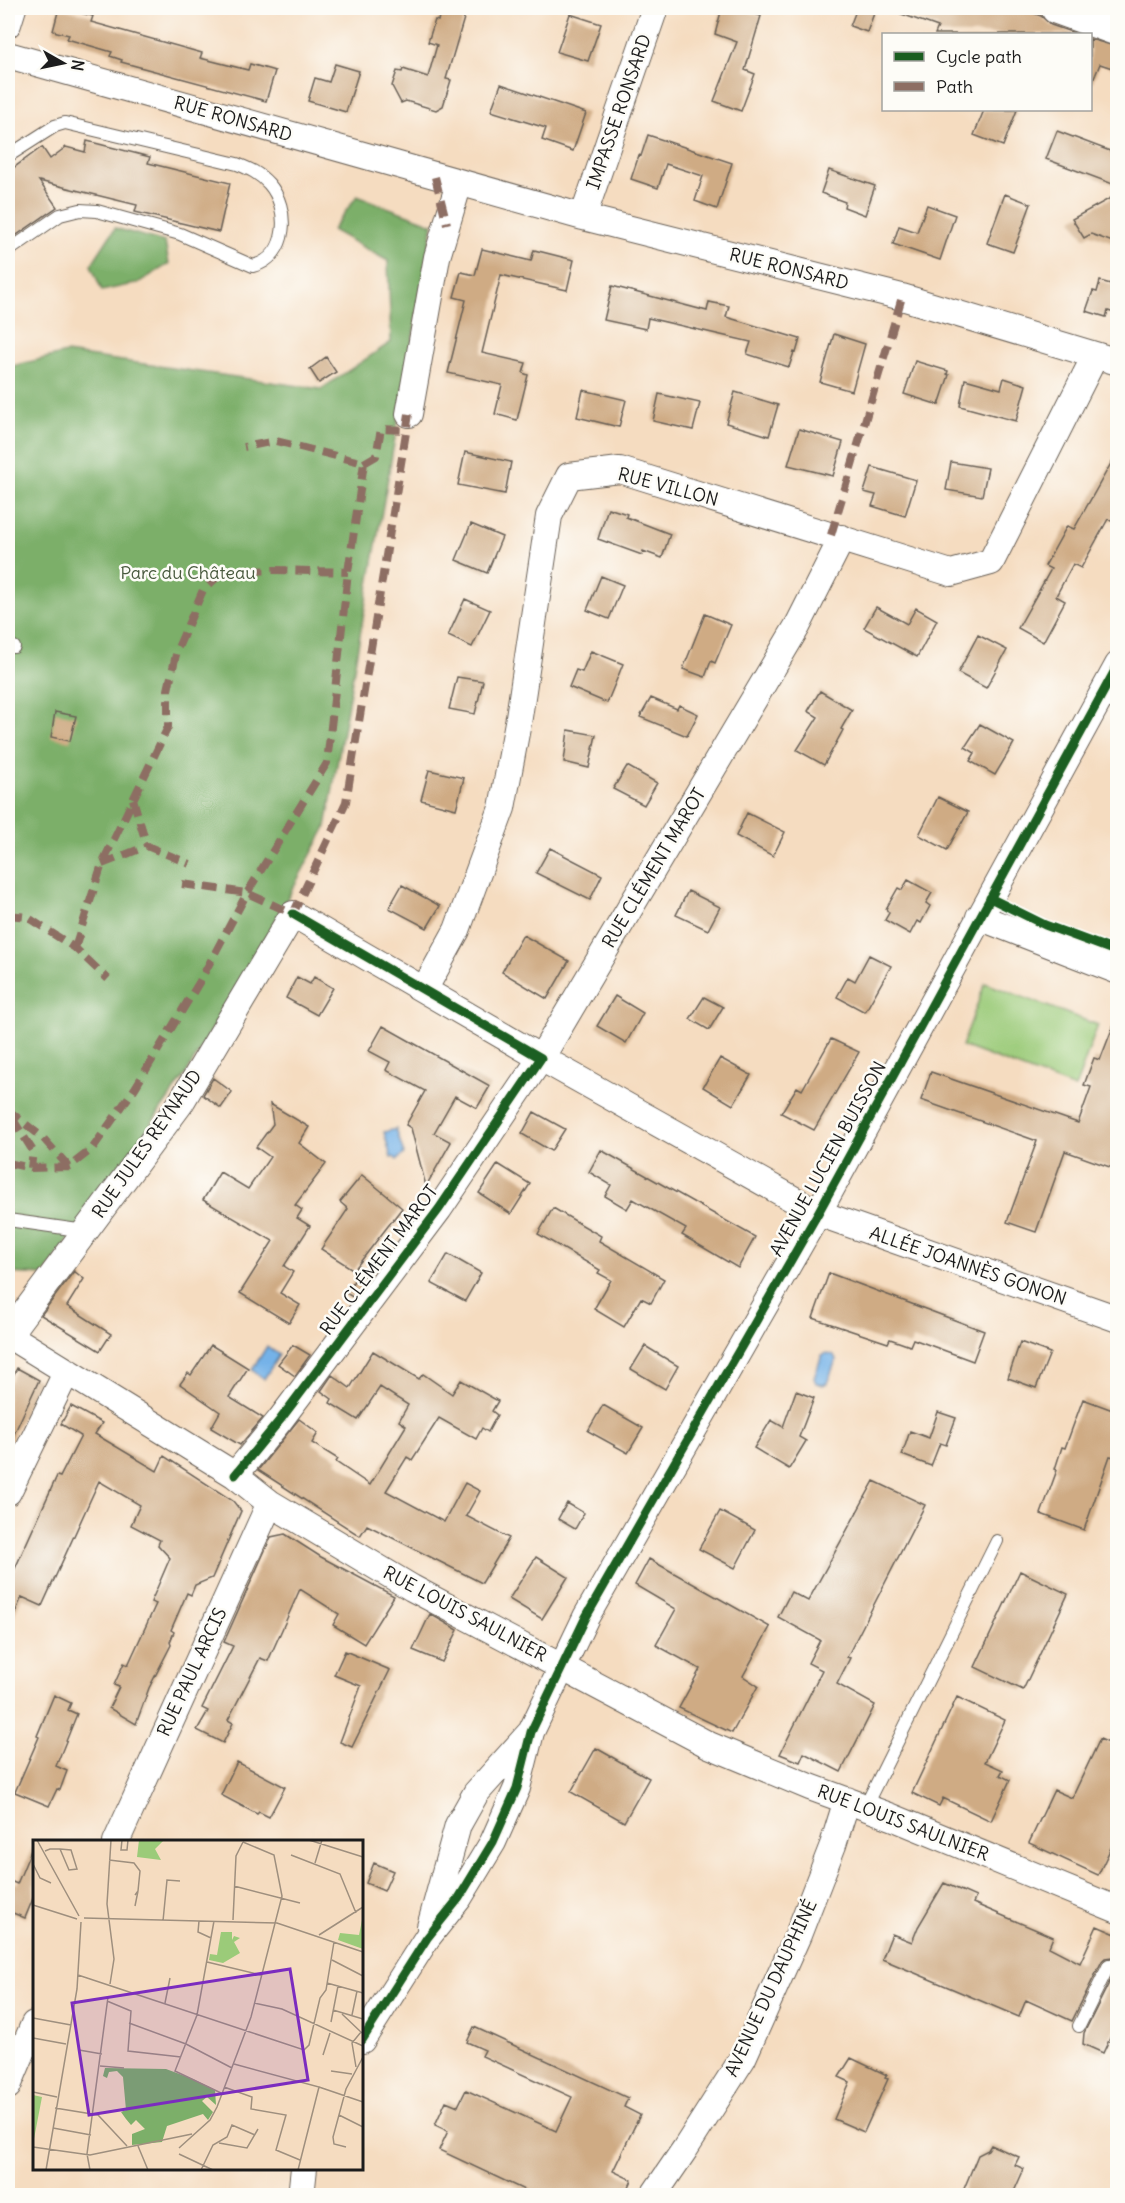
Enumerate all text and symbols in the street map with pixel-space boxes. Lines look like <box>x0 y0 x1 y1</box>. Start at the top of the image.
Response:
street label: IMPASSE RONSARD <box>581 31 656 193</box>
north arrow <box>33 33 93 93</box>
legend <box>882 33 1092 111</box>
text: Cycle path <box>936 45 1022 68</box>
text: N <box>67 58 89 72</box>
text: Path <box>936 75 973 98</box>
street label: RUE RONSARD <box>171 91 295 146</box>
street label: RUE RONSARD <box>727 243 851 294</box>
street label: RUE VILLON <box>615 462 721 511</box>
park label: Parc du Château <box>120 561 256 584</box>
street label: RUE CLÉMENT MAROT <box>597 784 710 952</box>
street label: AVENUE LUCIEN BUISSON <box>764 1057 891 1260</box>
street label: RUE JULES REYNAUD <box>87 1065 206 1222</box>
street label: RUE CLÉMENT MAROT <box>314 1180 443 1340</box>
street label: ALLÉE JOANNÈS GONON <box>867 1221 1070 1310</box>
street label: RUE LOUIS SAULNIER <box>379 1561 551 1666</box>
street label: RUE PAUL ARCIS <box>152 1604 231 1740</box>
street label: RUE LOUIS SAULNIER <box>814 1779 992 1866</box>
inset map <box>33 1840 363 2170</box>
street label: AVENUE DU DAUPHINÉ <box>719 1895 822 2080</box>

